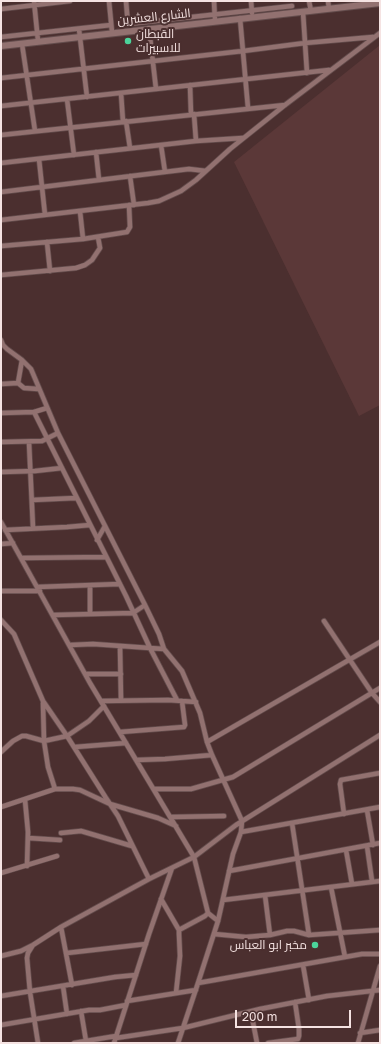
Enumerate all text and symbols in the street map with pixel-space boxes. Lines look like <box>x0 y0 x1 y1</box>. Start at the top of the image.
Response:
street label: الشارع العشرين <box>117 6 191 28</box>
place label: القبطان للاسبيرات <box>136 27 181 55</box>
marker: القبطان للاسبيرات <box>123 36 133 46</box>
place label: مخبر ابو العباس <box>230 938 307 952</box>
marker: مخبر ابو العباس <box>310 940 320 950</box>
scale bar <box>237 1002 353 1028</box>
text: 200 m <box>242 1009 277 1024</box>

